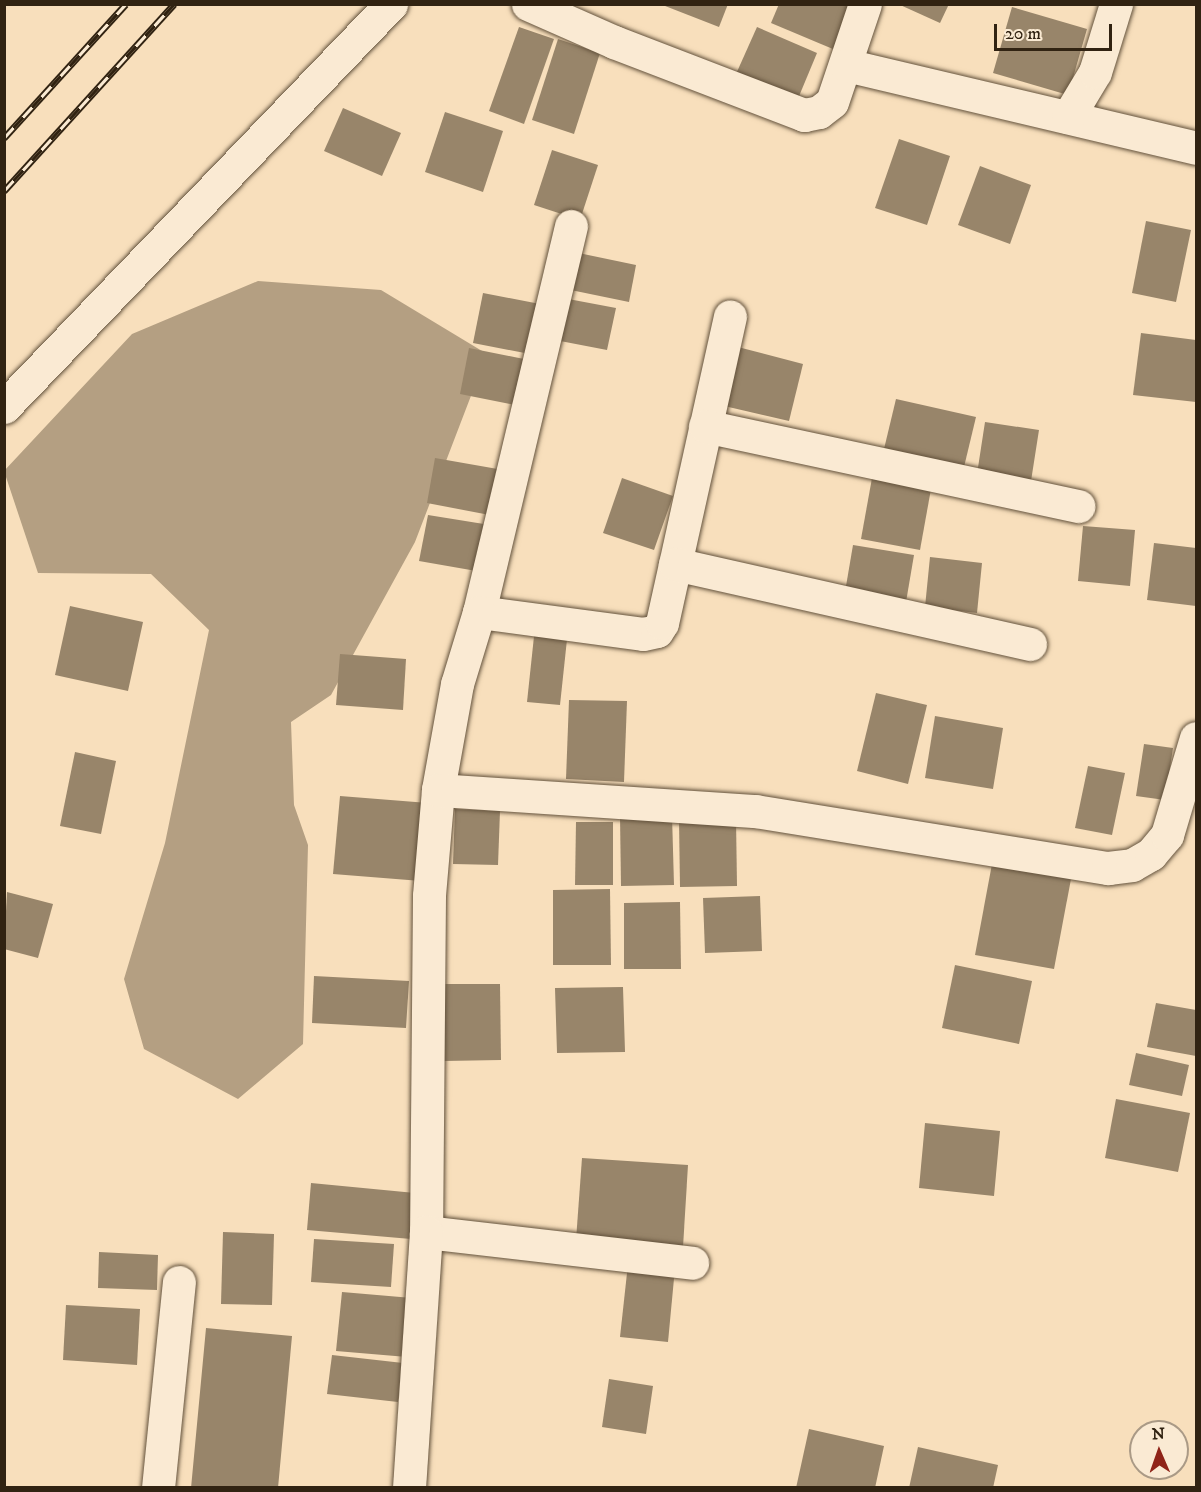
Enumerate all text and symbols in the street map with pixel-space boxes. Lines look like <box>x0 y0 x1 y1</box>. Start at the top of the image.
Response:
scale bar <box>997 12 1116 50</box>
text: 20 m <box>1005 23 1041 45</box>
north arrow <box>1129 1420 1189 1480</box>
text: N <box>1152 1424 1165 1444</box>

